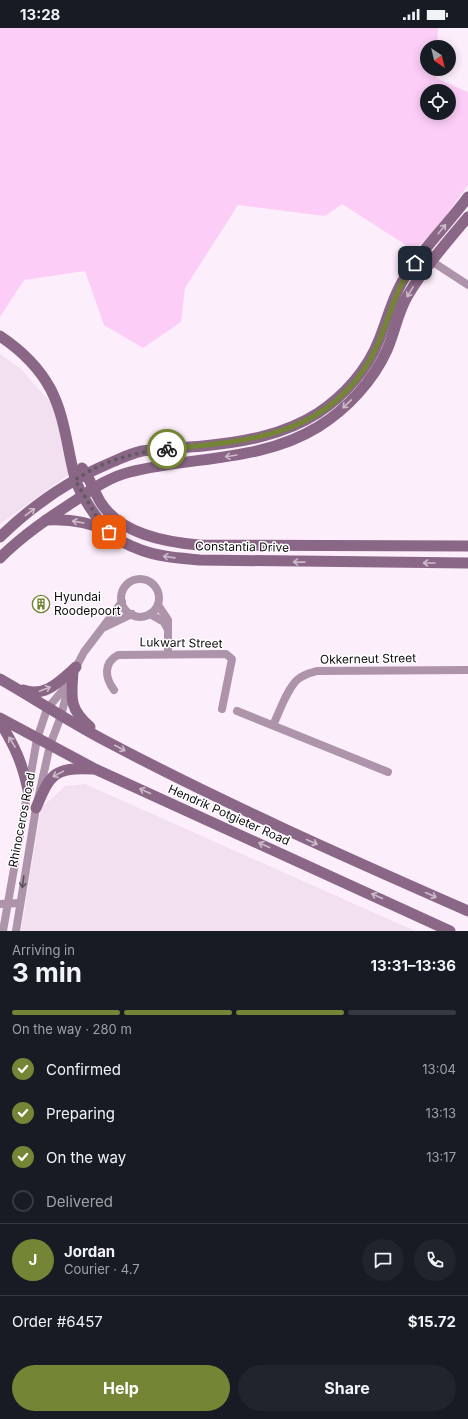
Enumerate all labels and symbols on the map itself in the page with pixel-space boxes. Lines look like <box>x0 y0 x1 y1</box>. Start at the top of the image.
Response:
north arrow <box>420 40 456 76</box>
one-way arrow <box>438 224 447 235</box>
pin <box>398 246 432 280</box>
one-way arrow <box>406 286 414 297</box>
one-way arrow <box>342 399 352 409</box>
courier <box>147 429 187 469</box>
one-way arrow <box>225 452 238 460</box>
one-way arrow <box>24 507 35 516</box>
pin <box>92 515 126 549</box>
one-way arrow <box>72 518 85 526</box>
street label: Constantia Drive <box>195 538 289 555</box>
one-way arrow <box>163 553 176 561</box>
one-way arrow <box>293 558 306 566</box>
one-way arrow <box>423 559 436 567</box>
place label: Hyundai Roodepoort <box>54 589 121 618</box>
building icon: Hyundai Roodepoort <box>31 594 51 614</box>
street label: Lukwart Street <box>139 634 223 651</box>
street label: Okkerneut Street <box>320 650 416 667</box>
one-way arrow <box>39 685 51 693</box>
one-way arrow <box>8 736 16 748</box>
one-way arrow <box>114 745 126 752</box>
street label: Rhinoceros Road <box>5 771 38 868</box>
one-way arrow <box>52 771 64 778</box>
street label: Hendrik Potgieter Road <box>166 781 292 848</box>
one-way arrow <box>140 787 152 794</box>
one-way arrow <box>306 839 318 846</box>
one-way arrow <box>258 841 270 848</box>
one-way arrow <box>19 875 27 888</box>
one-way arrow <box>425 891 437 899</box>
one-way arrow <box>371 892 383 899</box>

